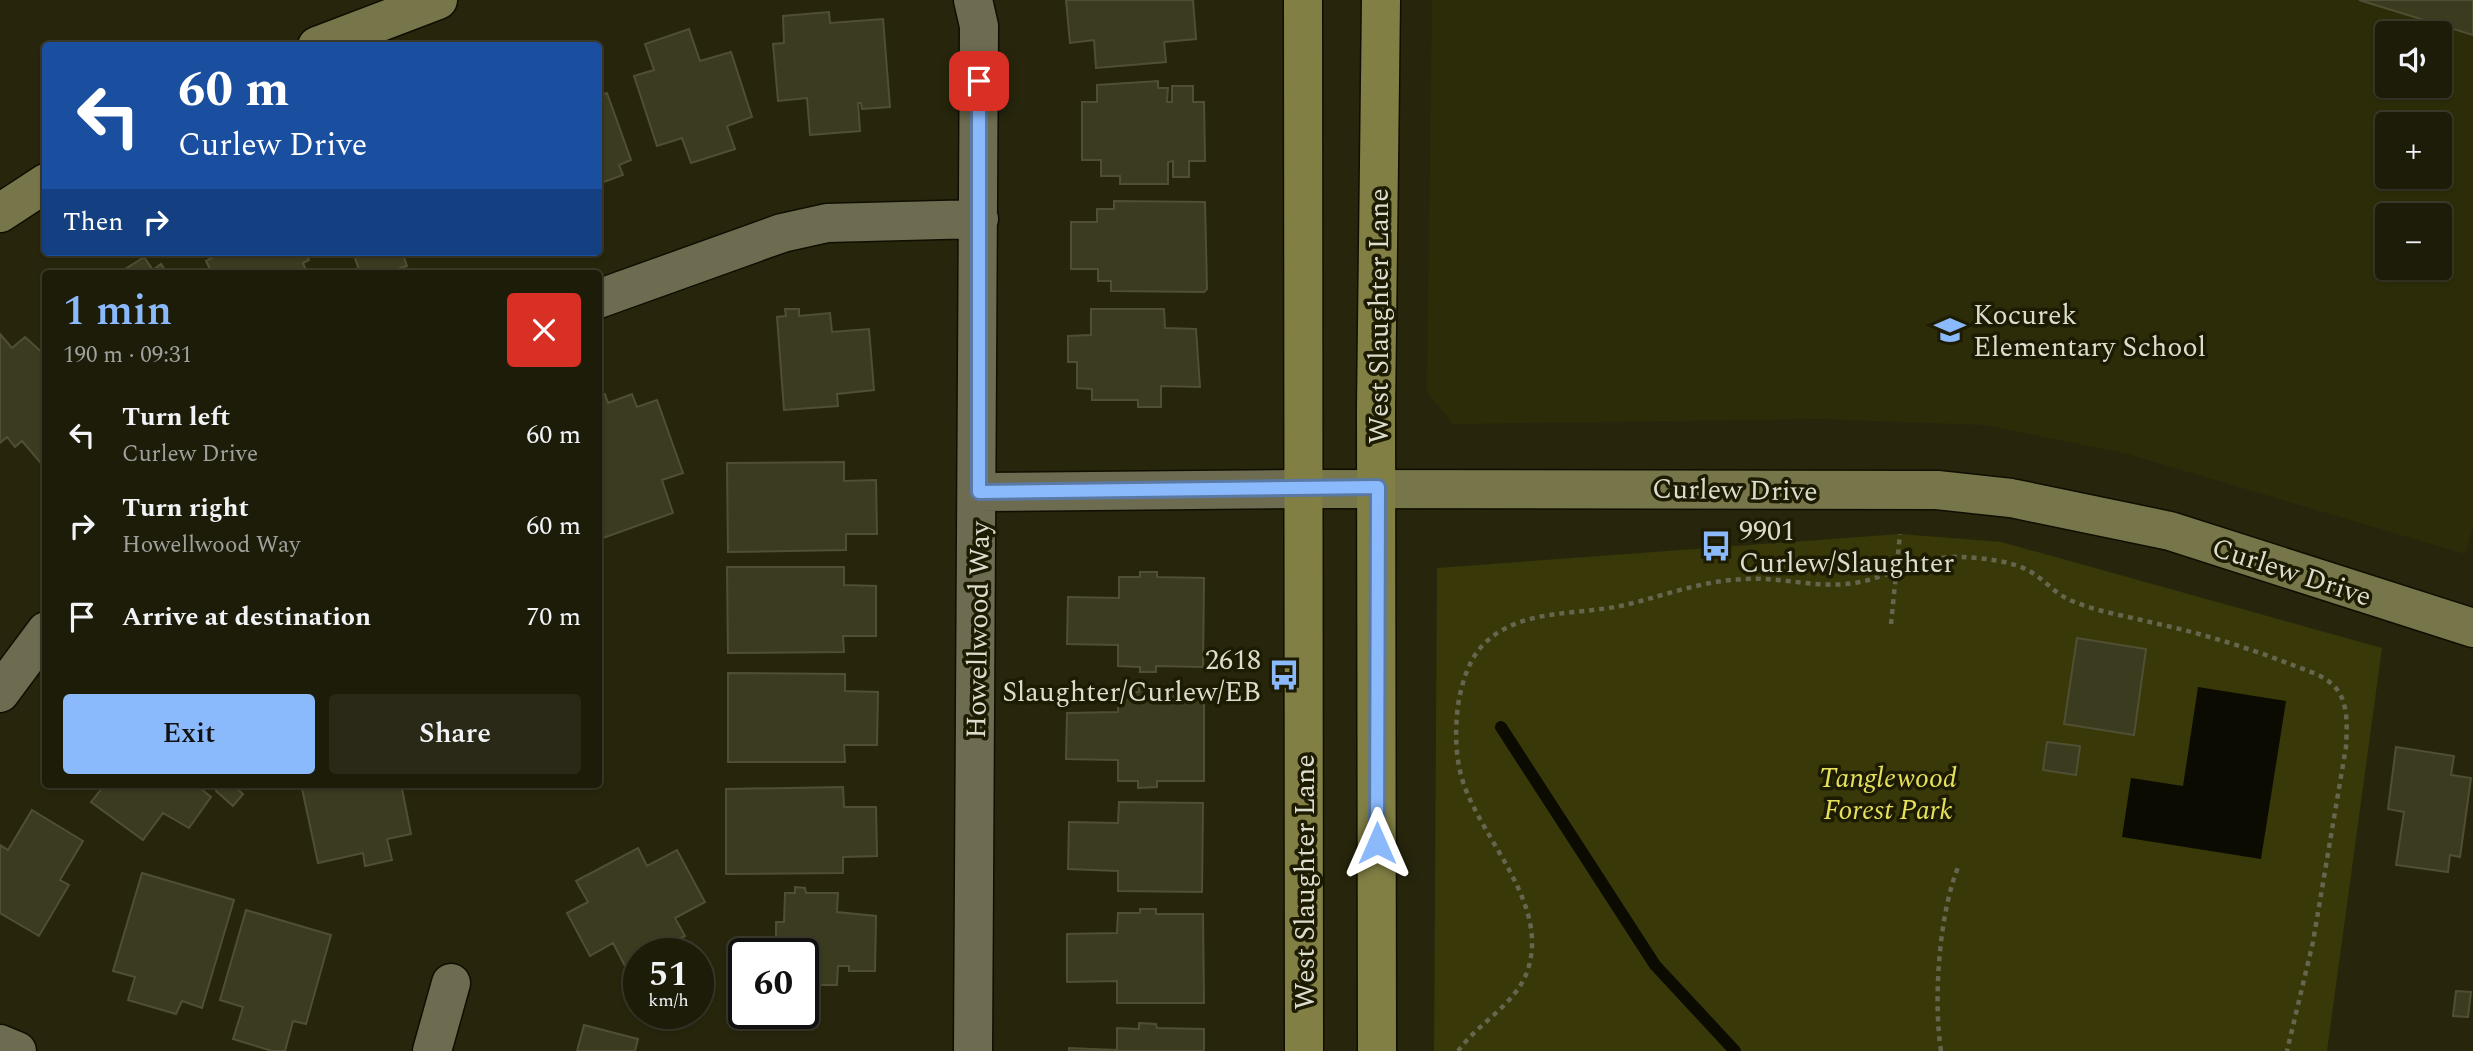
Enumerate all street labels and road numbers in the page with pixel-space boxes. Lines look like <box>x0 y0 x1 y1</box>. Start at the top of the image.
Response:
street label: West Slaughter Lane <box>1358 188 1401 444</box>
street label: Curlew Drive <box>1652 468 1818 513</box>
street label: Howellwood Way <box>955 520 1002 739</box>
street label: Curlew Drive <box>2206 526 2377 618</box>
street label: West Slaughter Lane <box>1284 754 1327 1010</box>

